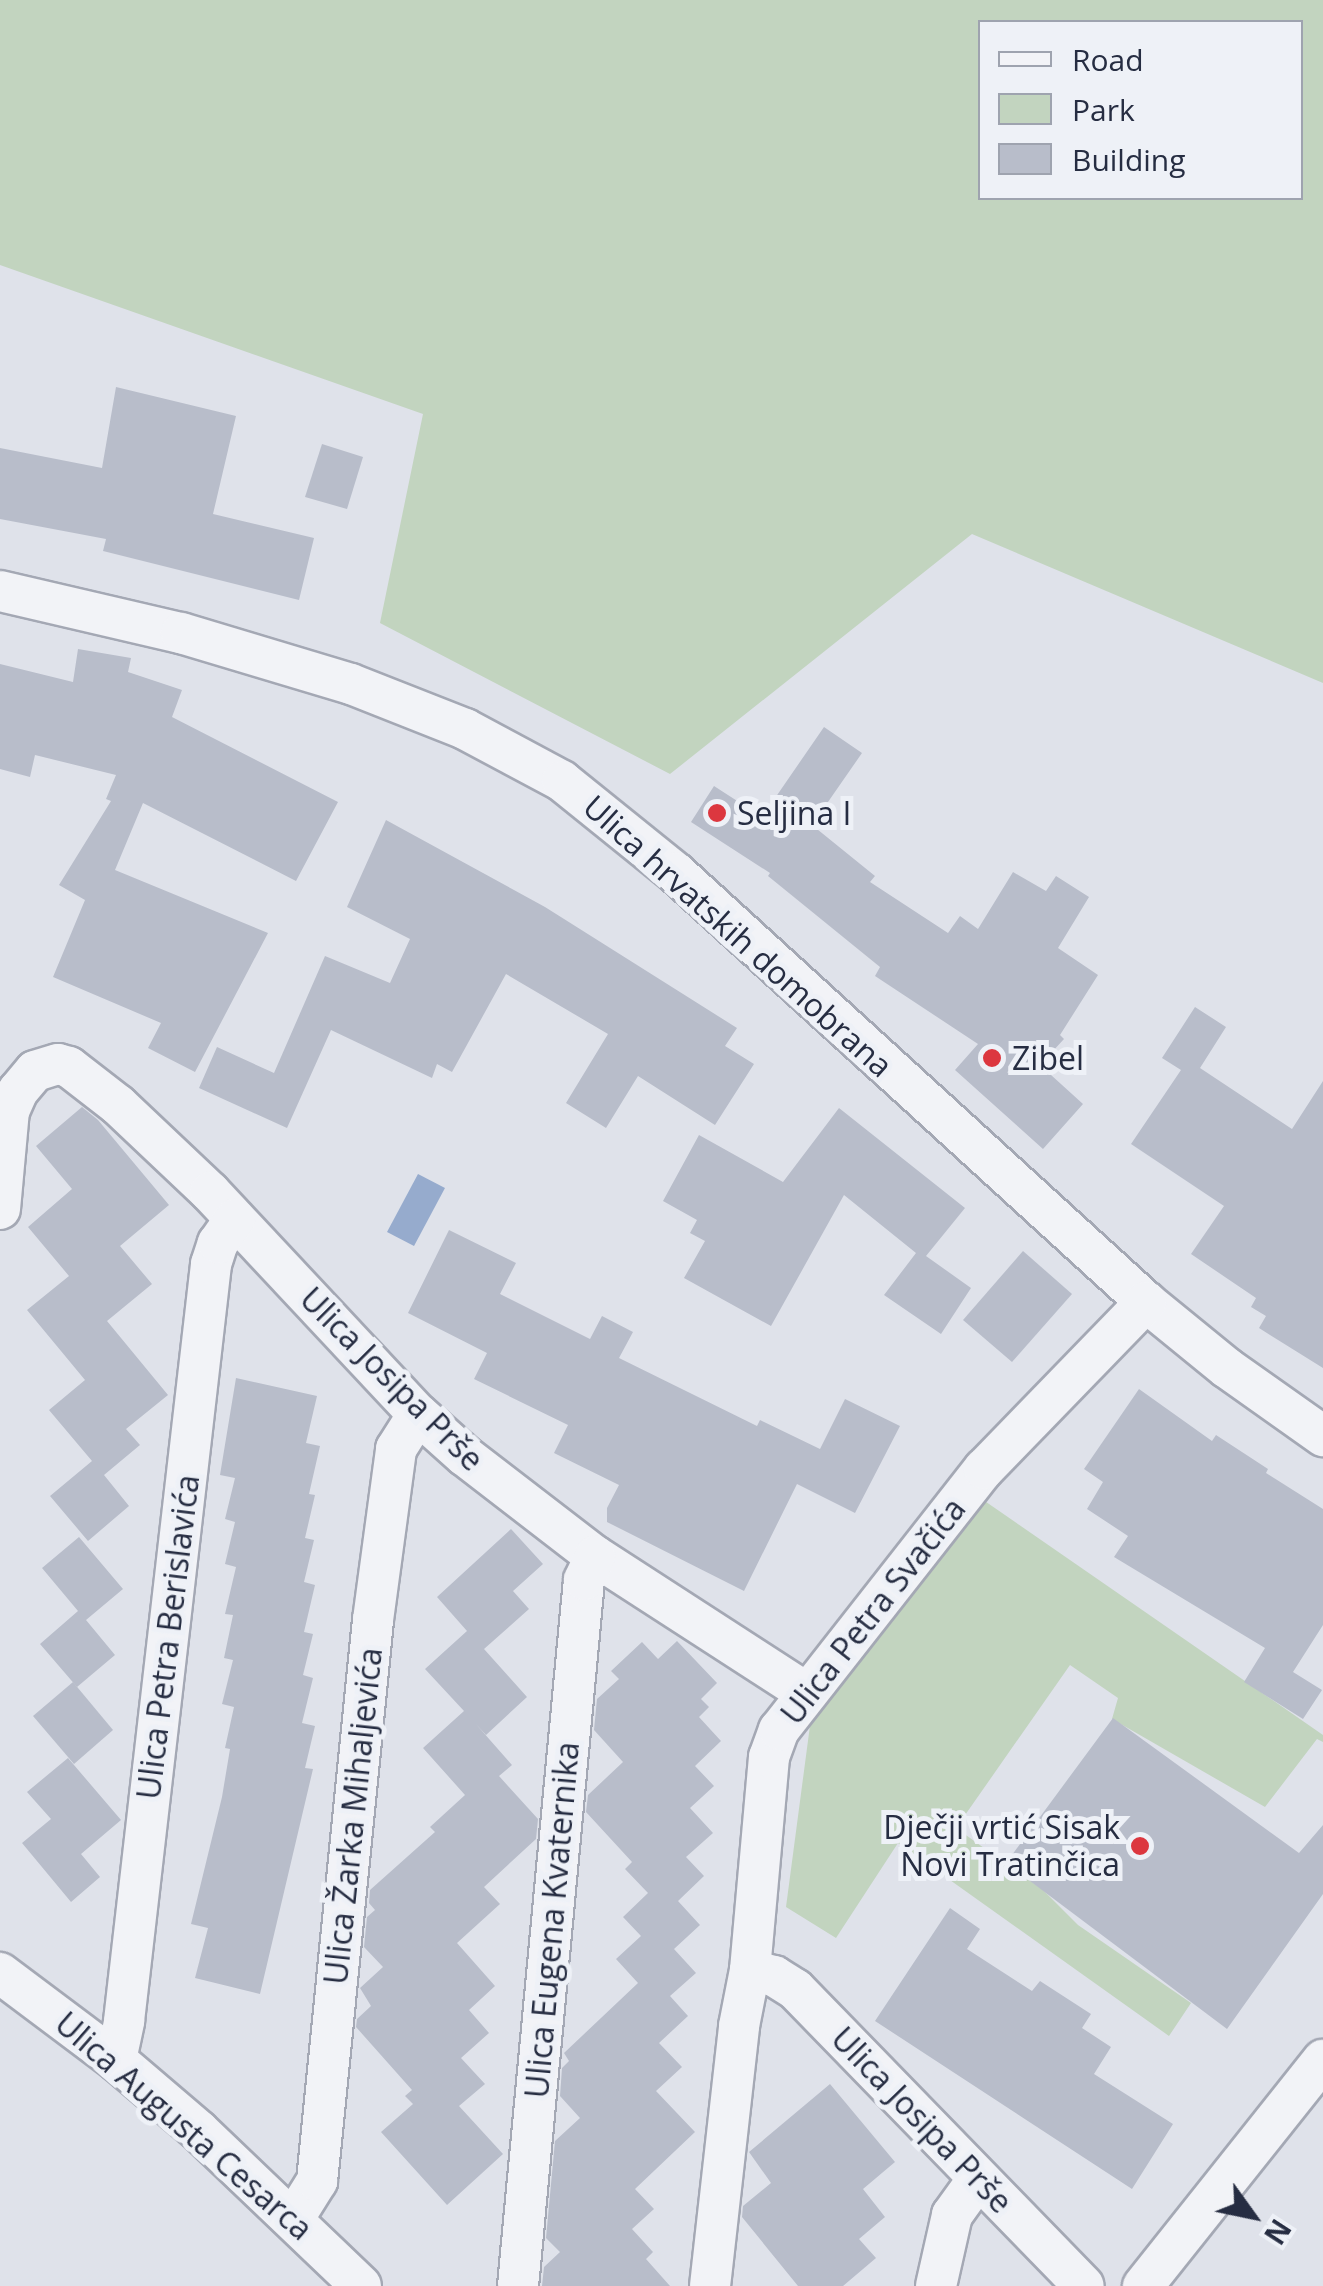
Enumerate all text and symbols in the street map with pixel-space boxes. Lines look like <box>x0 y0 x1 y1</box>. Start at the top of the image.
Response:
legend <box>978 20 1303 200</box>
text: Road <box>1072 39 1144 80</box>
text: Park <box>1072 89 1135 130</box>
text: Building <box>1072 139 1186 180</box>
street label: Ulica hrvatskih domobrana <box>576 787 900 1085</box>
place label: Seljina I <box>737 794 851 832</box>
marker: Seljina I <box>706 802 728 824</box>
place label: Zibel <box>1012 1039 1084 1077</box>
marker: Zibel <box>981 1047 1003 1069</box>
street label: Ulica Josipa Prše <box>292 1279 492 1479</box>
street label: Ulica Petra Berislavića <box>129 1472 207 1802</box>
street label: Ulica Petra Svačića <box>773 1490 973 1732</box>
street label: Ulica Žarka Mihaljevića <box>316 1646 390 1986</box>
street label: Ulica Eugena Kvaternika <box>517 1740 587 2100</box>
place label: Dječji vrtić Sisak Novi Tratinčica <box>883 1809 1120 1884</box>
marker: Dječji vrtić Sisak Novi Tratinčica <box>1129 1835 1151 1857</box>
street label: Ulica Augusta Cesarca <box>48 2004 320 2248</box>
street label: Ulica Josipa Prše <box>824 2019 1020 2221</box>
north arrow <box>1203 2166 1303 2266</box>
text: N <box>1256 2212 1300 2252</box>

